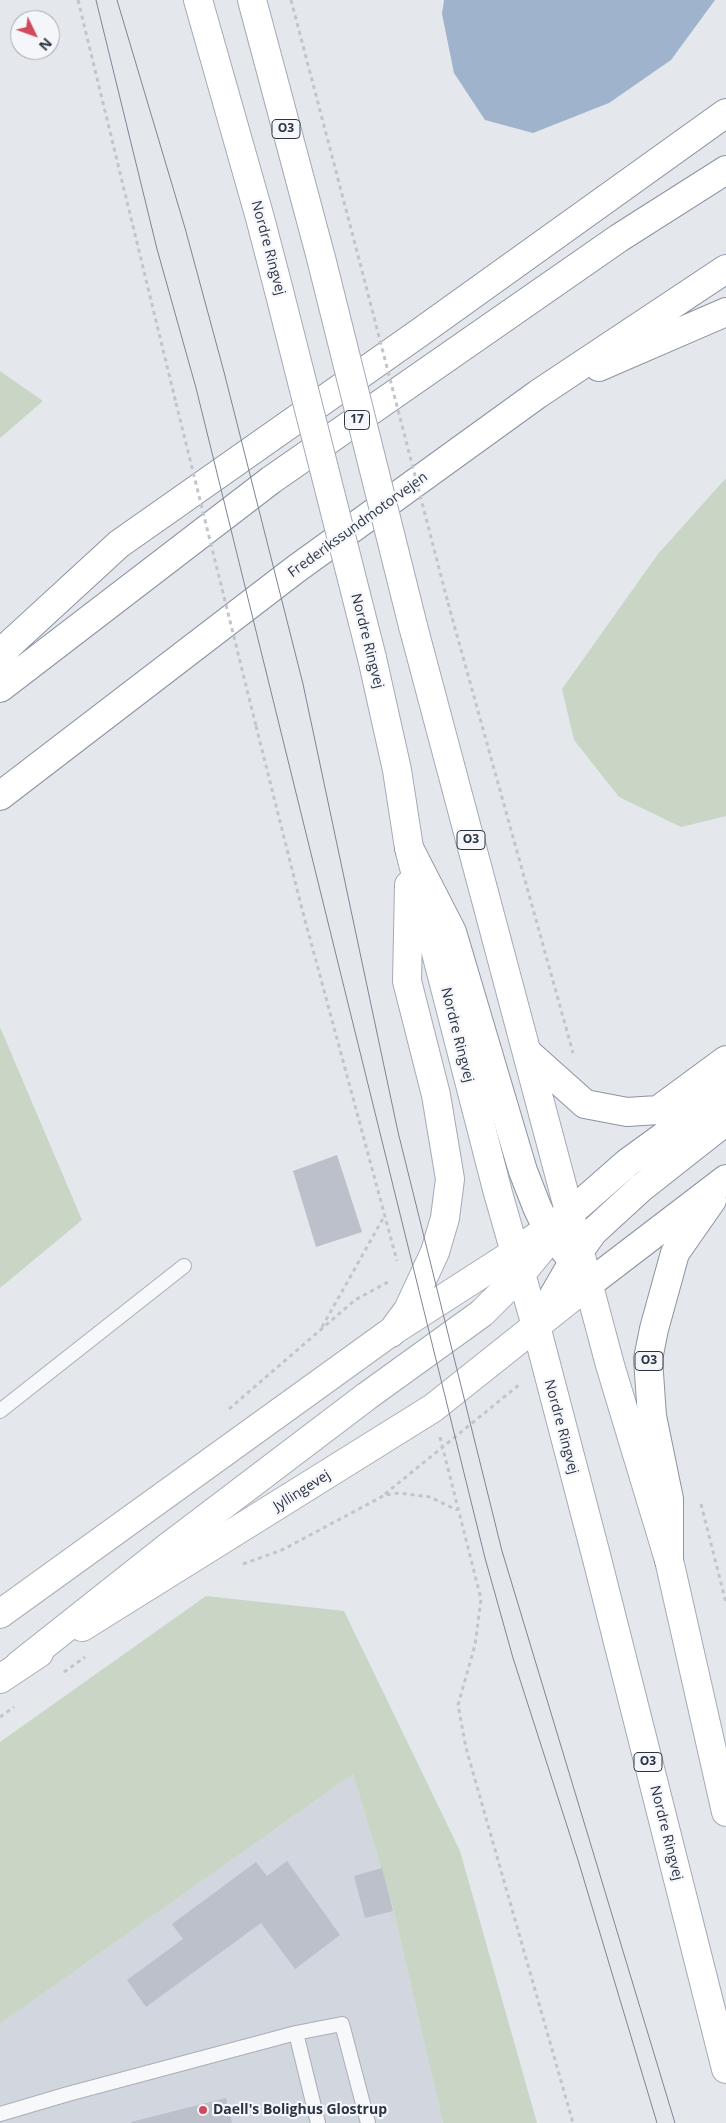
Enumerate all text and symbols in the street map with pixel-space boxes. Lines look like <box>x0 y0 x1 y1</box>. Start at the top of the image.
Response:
north arrow <box>10 10 60 60</box>
text: N <box>35 34 57 55</box>
road number: O3 <box>272 120 300 138</box>
street label: Nordre Ringvej <box>247 199 289 297</box>
road number: 17 <box>344 410 370 430</box>
street label: Frederikssundmotorvejen <box>285 469 431 581</box>
street label: Nordre Ringvej <box>347 592 387 690</box>
road number: O3 <box>457 830 485 850</box>
street label: Nordre Ringvej <box>437 986 477 1084</box>
road number: O3 <box>635 1352 663 1370</box>
street label: Nordre Ringvej <box>540 1378 582 1476</box>
street label: Jyllingevej <box>270 1467 334 1515</box>
road number: O3 <box>634 1752 662 1771</box>
street label: Nordre Ringvej <box>646 1784 686 1882</box>
place label: Daell's Bolighus Glostrup <box>213 2102 387 2118</box>
marker: Daell's Bolighus Glostrup <box>197 2104 209 2116</box>

